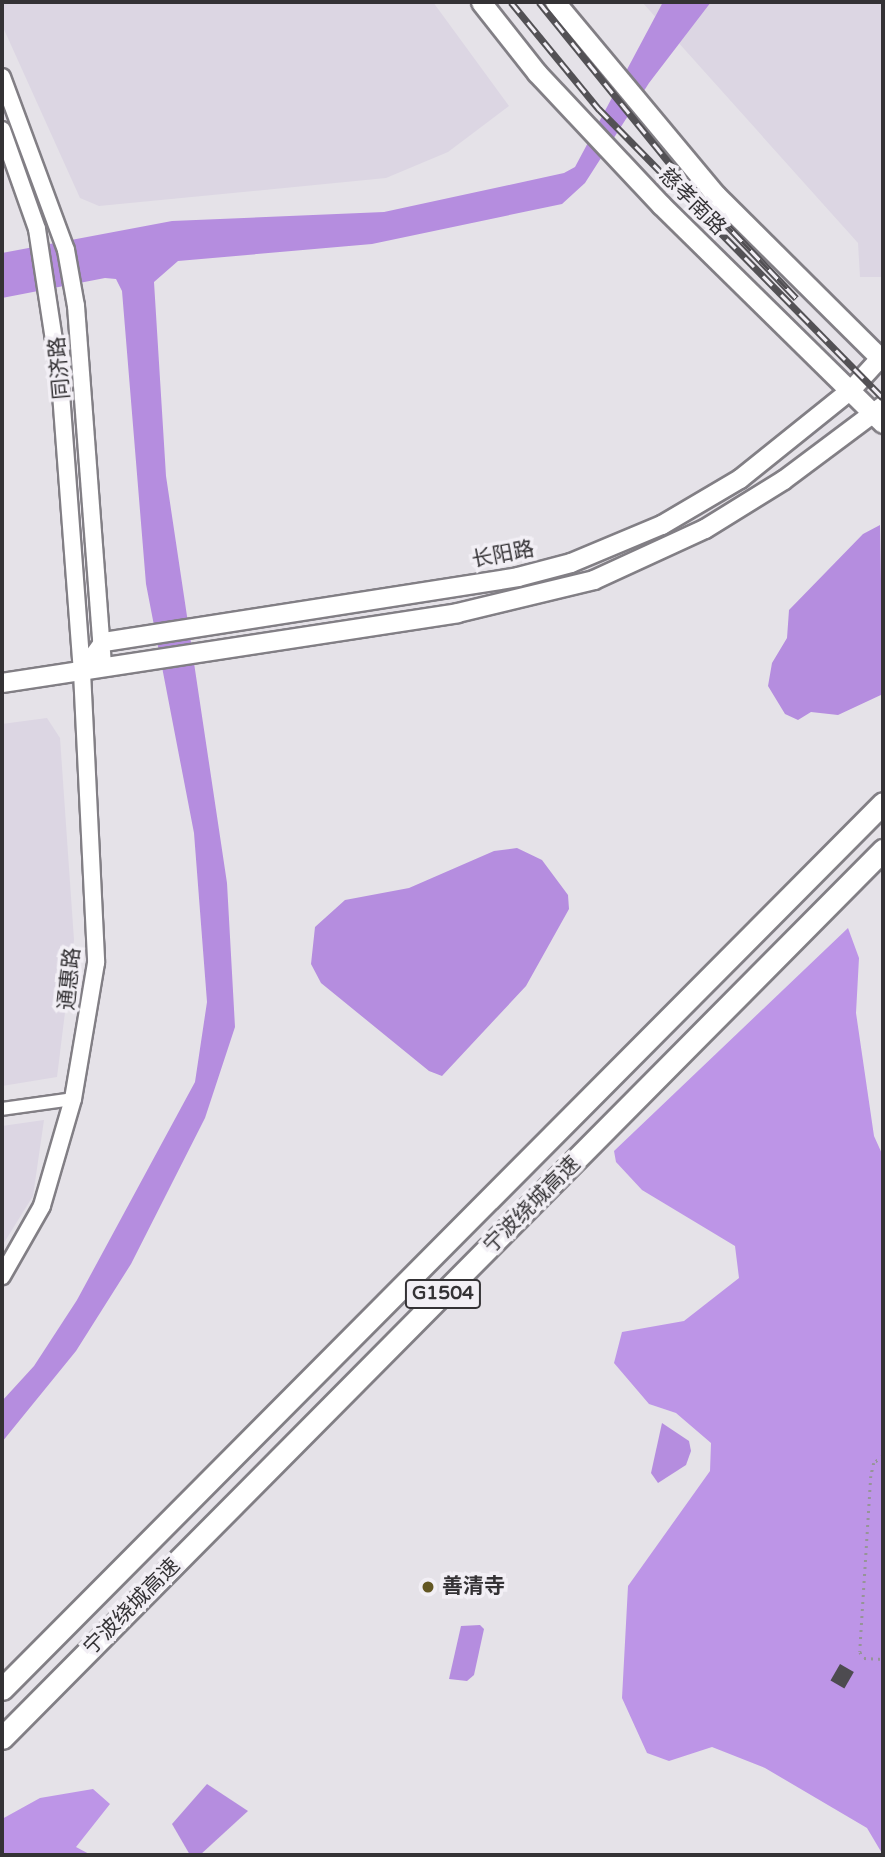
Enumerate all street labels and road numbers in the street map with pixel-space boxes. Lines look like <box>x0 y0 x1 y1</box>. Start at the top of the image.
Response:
street label: 慈孝南路 <box>653 163 731 241</box>
street label: 同济路 <box>45 336 75 400</box>
street label: 长阳路 <box>470 537 536 573</box>
street label: 通惠路 <box>54 946 86 1012</box>
street label: 宁波绕城高速 <box>479 1152 585 1258</box>
road number: G1504 <box>404 1278 481 1310</box>
street label: 宁波绕城高速 <box>79 1554 185 1660</box>

